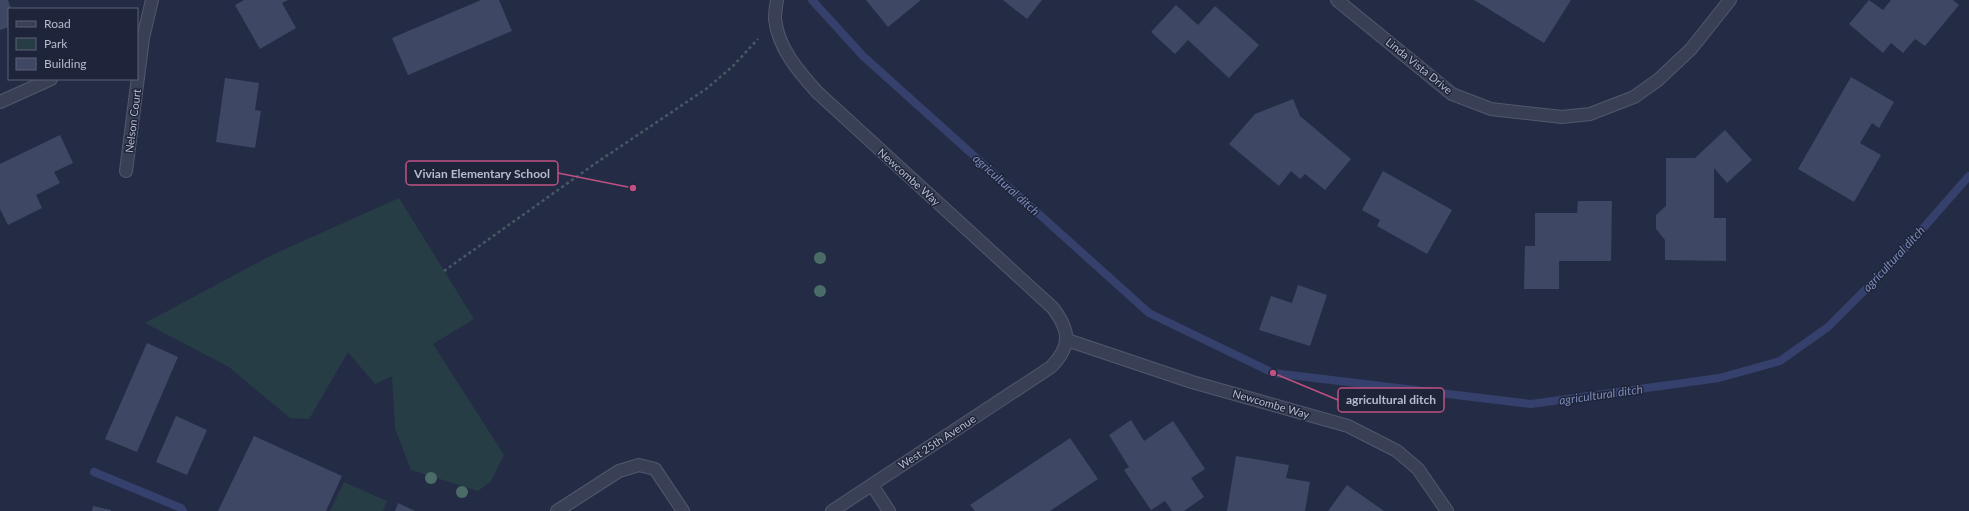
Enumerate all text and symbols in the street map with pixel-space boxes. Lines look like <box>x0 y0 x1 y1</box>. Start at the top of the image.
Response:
legend <box>8 8 138 80</box>
text: Road <box>44 16 71 31</box>
street label: Linda Vista Drive <box>1383 35 1455 97</box>
text: Park <box>44 36 68 51</box>
text: Building <box>44 56 87 71</box>
street label: Nelson Court <box>122 88 143 154</box>
street label: Newcombe Way <box>875 145 943 208</box>
water label: agricultural ditch <box>970 151 1043 218</box>
callout: Vivian Elementary School <box>406 161 558 185</box>
text: Vivian Elementary School <box>413 166 550 181</box>
water label: agricultural ditch <box>1859 223 1928 295</box>
water label: agricultural ditch <box>1558 381 1644 408</box>
street label: Newcombe Way <box>1231 386 1311 421</box>
callout: agricultural ditch <box>1338 388 1444 412</box>
text: agricultural ditch <box>1346 392 1436 407</box>
street label: West 25th Avenue <box>896 412 978 471</box>

